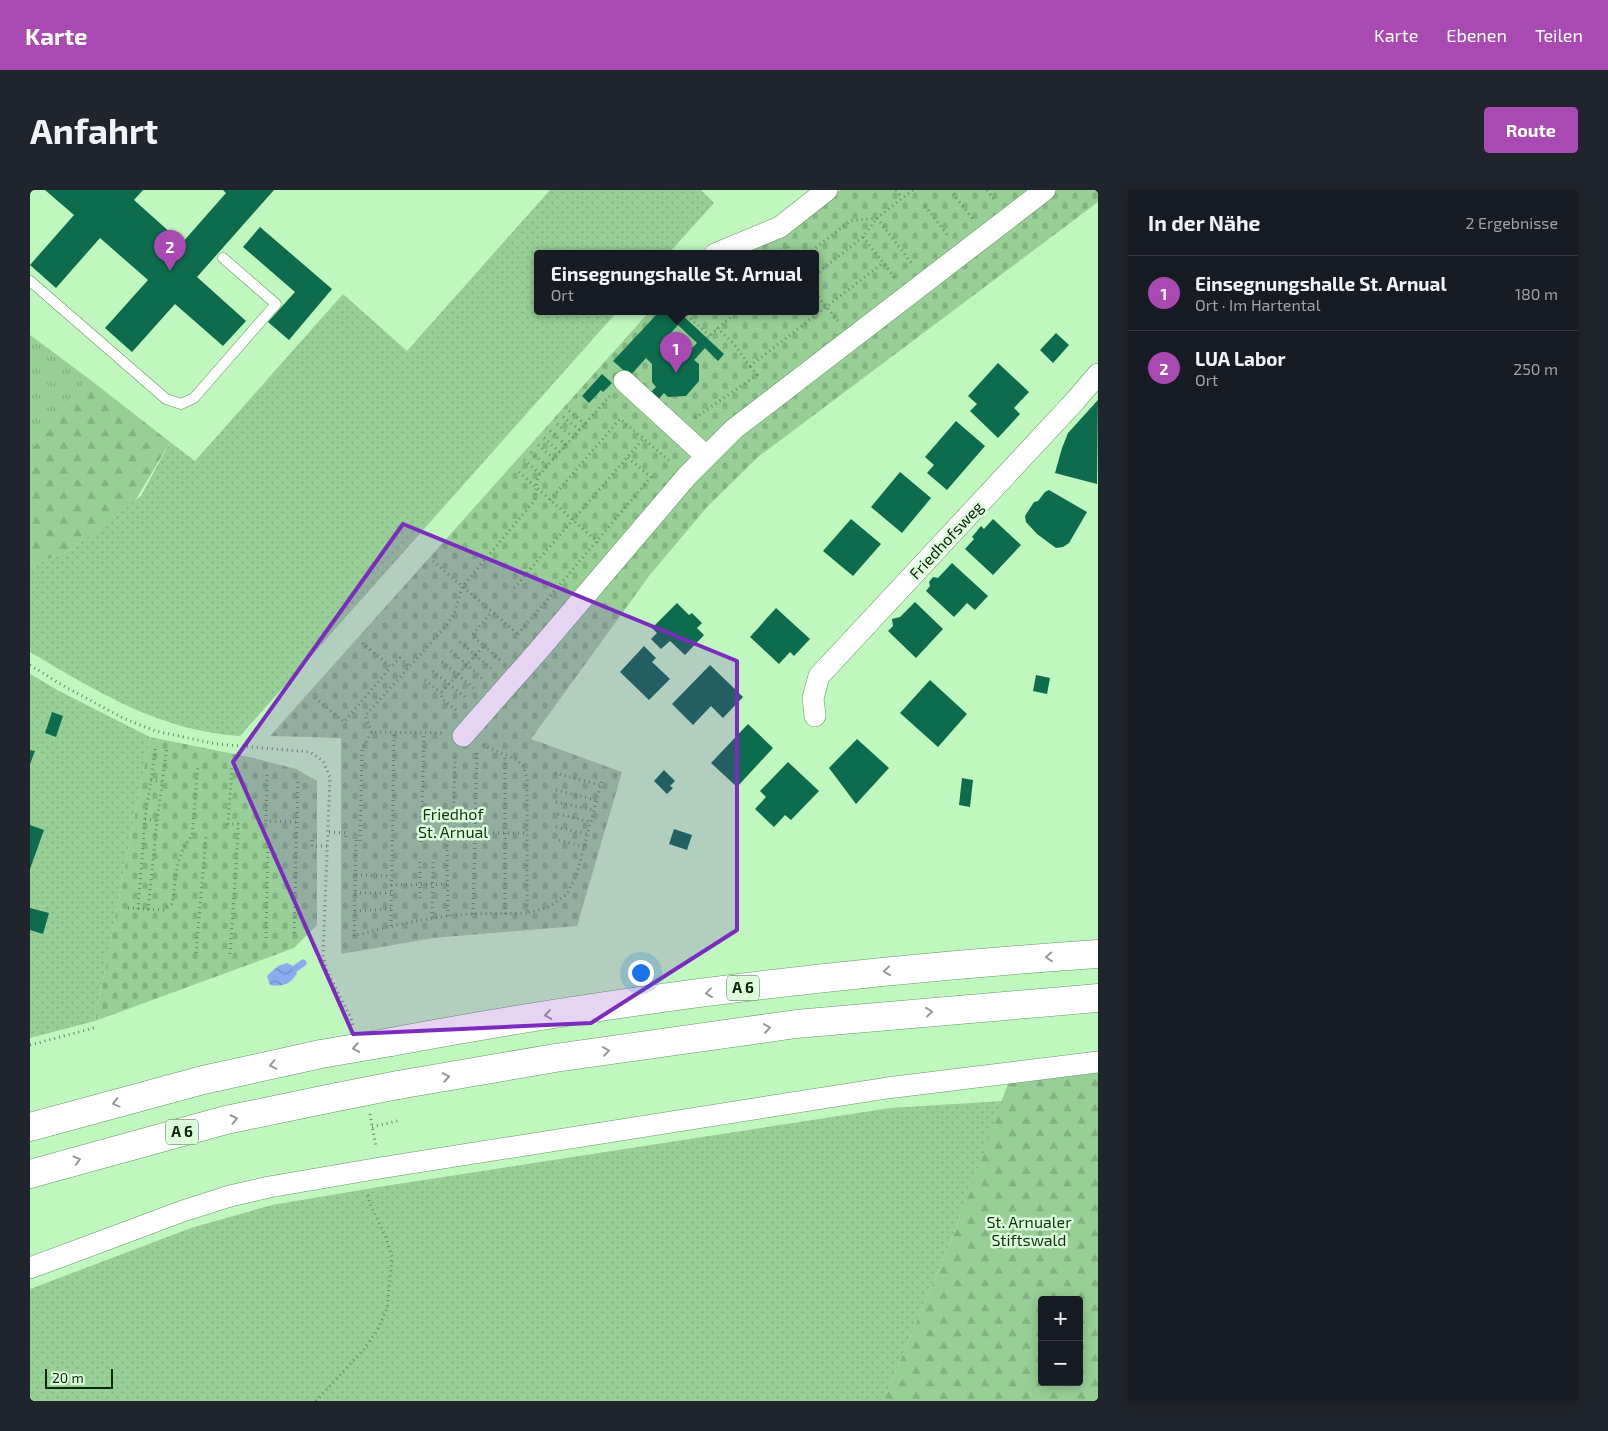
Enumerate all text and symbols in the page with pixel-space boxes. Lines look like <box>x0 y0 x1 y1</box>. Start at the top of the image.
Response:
text: Karte <box>25 21 88 50</box>
text: Karte <box>1374 24 1418 46</box>
text: Ebenen <box>1446 24 1507 46</box>
text: Teilen <box>1535 24 1583 46</box>
button: Route <box>1484 107 1578 153</box>
text: Anfahrt <box>30 109 158 151</box>
text: In der Nähe <box>1148 210 1260 235</box>
text: 2 Ergebnisse <box>1465 213 1558 232</box>
pin: 2 <box>154 230 186 271</box>
popup <box>534 250 819 315</box>
text: Einsegnungshalle St. Arnual <box>551 262 802 285</box>
text: Einsegnungshalle St. Arnual <box>1195 272 1447 295</box>
text: 1 <box>1161 284 1167 303</box>
text: 180 m <box>1515 284 1558 303</box>
text: Ort <box>551 285 574 304</box>
text: Ort · Im Hartental <box>1195 295 1320 314</box>
pin: 1 <box>660 332 692 373</box>
text: LUA Labor <box>1195 347 1286 370</box>
text: 2 <box>1159 359 1169 378</box>
text: 250 m <box>1513 359 1558 378</box>
text: Ort <box>1195 370 1218 389</box>
street label: Friedhofsweg <box>905 497 987 583</box>
park label: Friedhof St. Arnual <box>418 804 488 841</box>
one-way arrow <box>1045 951 1053 962</box>
your location <box>628 960 654 986</box>
one-way arrow <box>883 965 891 976</box>
road number: A 6 <box>727 976 759 1000</box>
one-way arrow <box>704 987 712 998</box>
one-way arrow <box>925 1007 933 1018</box>
one-way arrow <box>544 1009 552 1020</box>
one-way arrow <box>764 1023 772 1034</box>
one-way arrow <box>352 1042 360 1052</box>
one-way arrow <box>602 1046 611 1056</box>
one-way arrow <box>269 1059 278 1069</box>
one-way arrow <box>442 1072 450 1083</box>
one-way arrow <box>111 1097 120 1108</box>
one-way arrow <box>229 1114 238 1124</box>
road number: A 6 <box>166 1120 198 1144</box>
one-way arrow <box>72 1155 80 1165</box>
park label: St. Arnualer Stiftswald <box>986 1212 1072 1249</box>
map controls <box>1038 1296 1083 1386</box>
button: + <box>1038 1296 1083 1341</box>
button: − <box>1038 1341 1083 1386</box>
scale bar <box>45 1366 112 1389</box>
text: 20 m <box>52 1369 84 1386</box>

